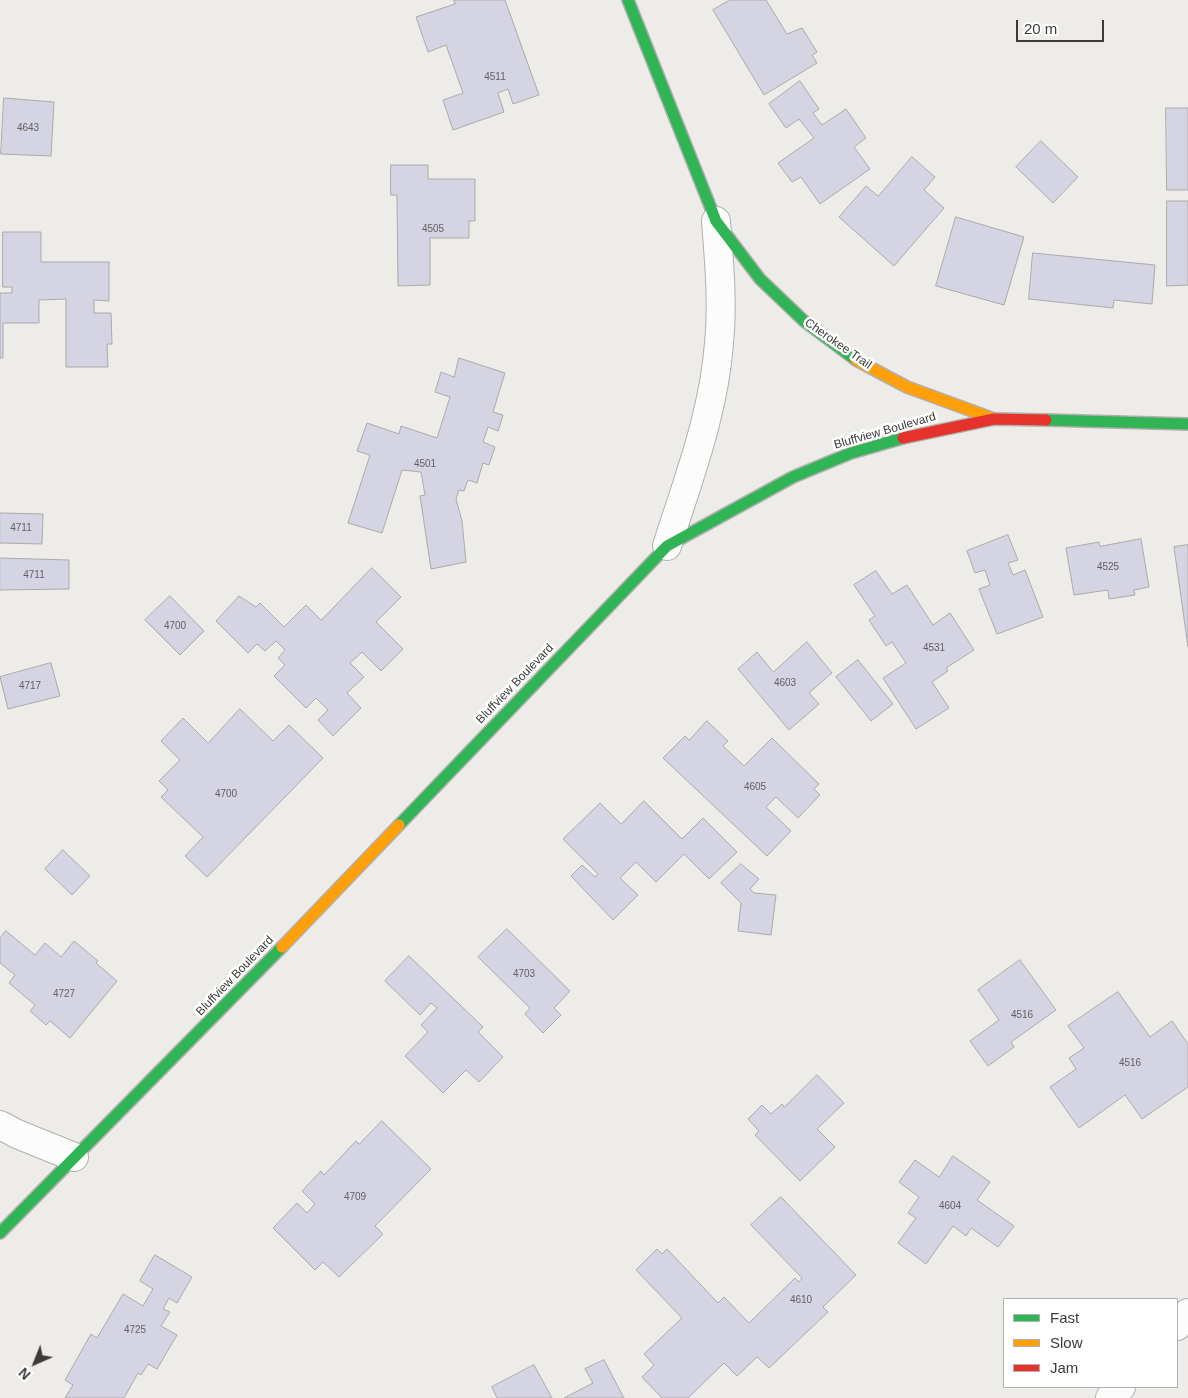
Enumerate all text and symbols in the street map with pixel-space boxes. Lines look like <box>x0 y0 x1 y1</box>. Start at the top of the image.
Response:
scale bar <box>1018 10 1106 42</box>
text: 20 m <box>1024 20 1057 37</box>
house number: 4511 <box>484 71 506 83</box>
house number: 4643 <box>17 122 39 134</box>
house number: 4505 <box>422 223 444 235</box>
street label: Cherokee Trail <box>802 316 874 372</box>
street label: Bluffview Boulevard <box>832 410 938 452</box>
house number: 4501 <box>414 458 436 470</box>
house number: 4711 <box>10 522 32 534</box>
house number: 4525 <box>1097 561 1119 573</box>
house number: 4711 <box>23 569 45 581</box>
house number: 4700 <box>164 620 186 632</box>
street label: Bluffview Boulevard <box>473 641 557 727</box>
house number: 4531 <box>923 642 945 654</box>
house number: 4603 <box>774 677 796 689</box>
house number: 4717 <box>19 680 41 692</box>
house number: 4605 <box>744 781 766 793</box>
house number: 4700 <box>215 788 237 800</box>
street label: Bluffview Boulevard <box>193 933 277 1019</box>
house number: 4703 <box>513 968 535 980</box>
house number: 4727 <box>53 988 75 1000</box>
house number: 4516 <box>1011 1009 1033 1021</box>
house number: 4516 <box>1119 1057 1141 1069</box>
house number: 4709 <box>344 1191 366 1203</box>
house number: 4604 <box>939 1200 961 1212</box>
house number: 4610 <box>790 1294 812 1306</box>
legend <box>1003 1298 1178 1388</box>
text: Fast <box>1050 1309 1079 1326</box>
house number: 4725 <box>124 1324 146 1336</box>
text: Slow <box>1050 1334 1083 1351</box>
north arrow <box>10 1338 60 1388</box>
text: Jam <box>1050 1359 1078 1376</box>
text: N <box>15 1365 34 1383</box>

